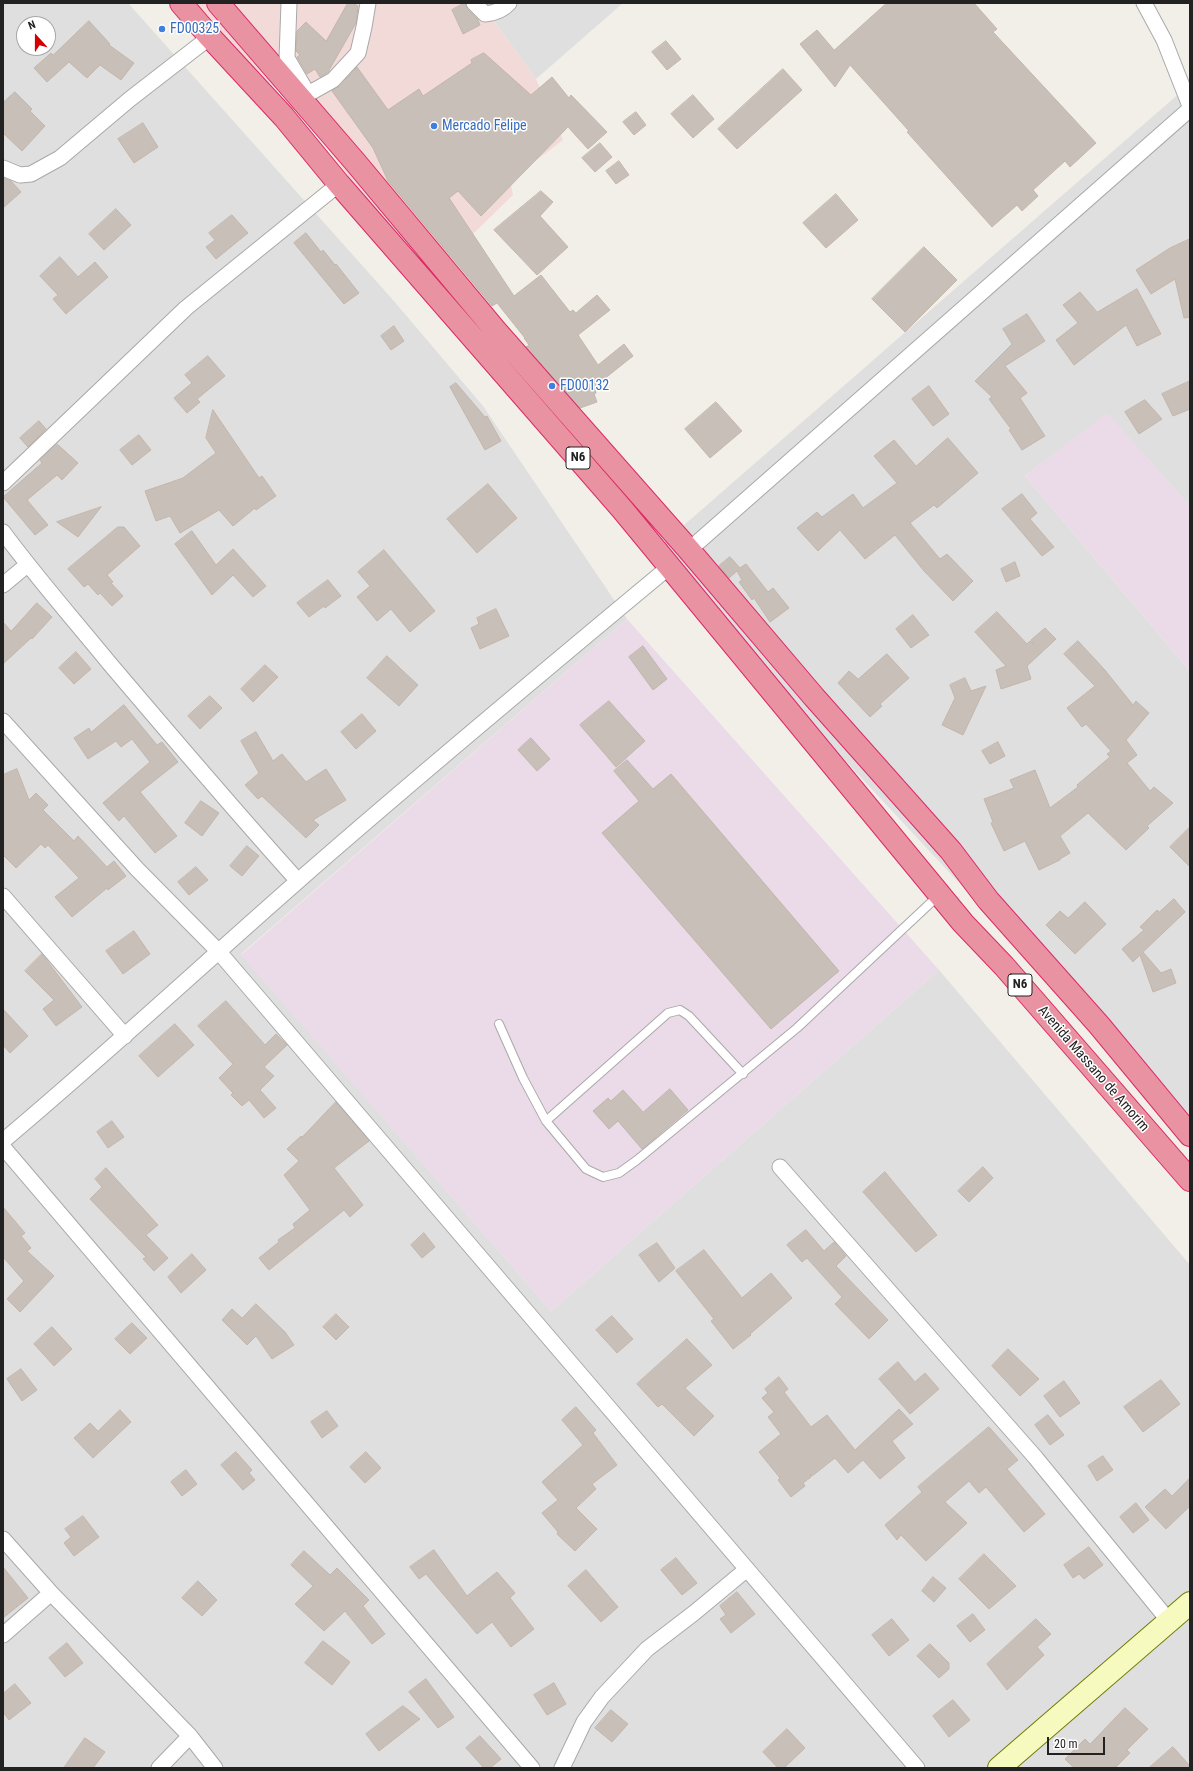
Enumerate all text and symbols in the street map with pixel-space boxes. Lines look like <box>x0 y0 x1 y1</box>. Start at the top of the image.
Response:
north arrow <box>16 16 56 56</box>
text: N <box>26 18 37 33</box>
place label: FD00325 <box>170 21 219 37</box>
marker: FD00325 <box>157 24 167 34</box>
place label: Mercado Felipe <box>442 118 527 134</box>
marker: Mercado Felipe <box>429 121 439 131</box>
place label: FD00132 <box>560 378 609 394</box>
marker: FD00132 <box>547 381 557 391</box>
road number: N6 <box>566 447 590 469</box>
road number: N6 <box>1008 974 1032 996</box>
street label: Avenida Massano de Amorim <box>1034 1003 1152 1135</box>
scale bar <box>1049 1729 1107 1755</box>
text: 20 m <box>1054 1737 1078 1751</box>

